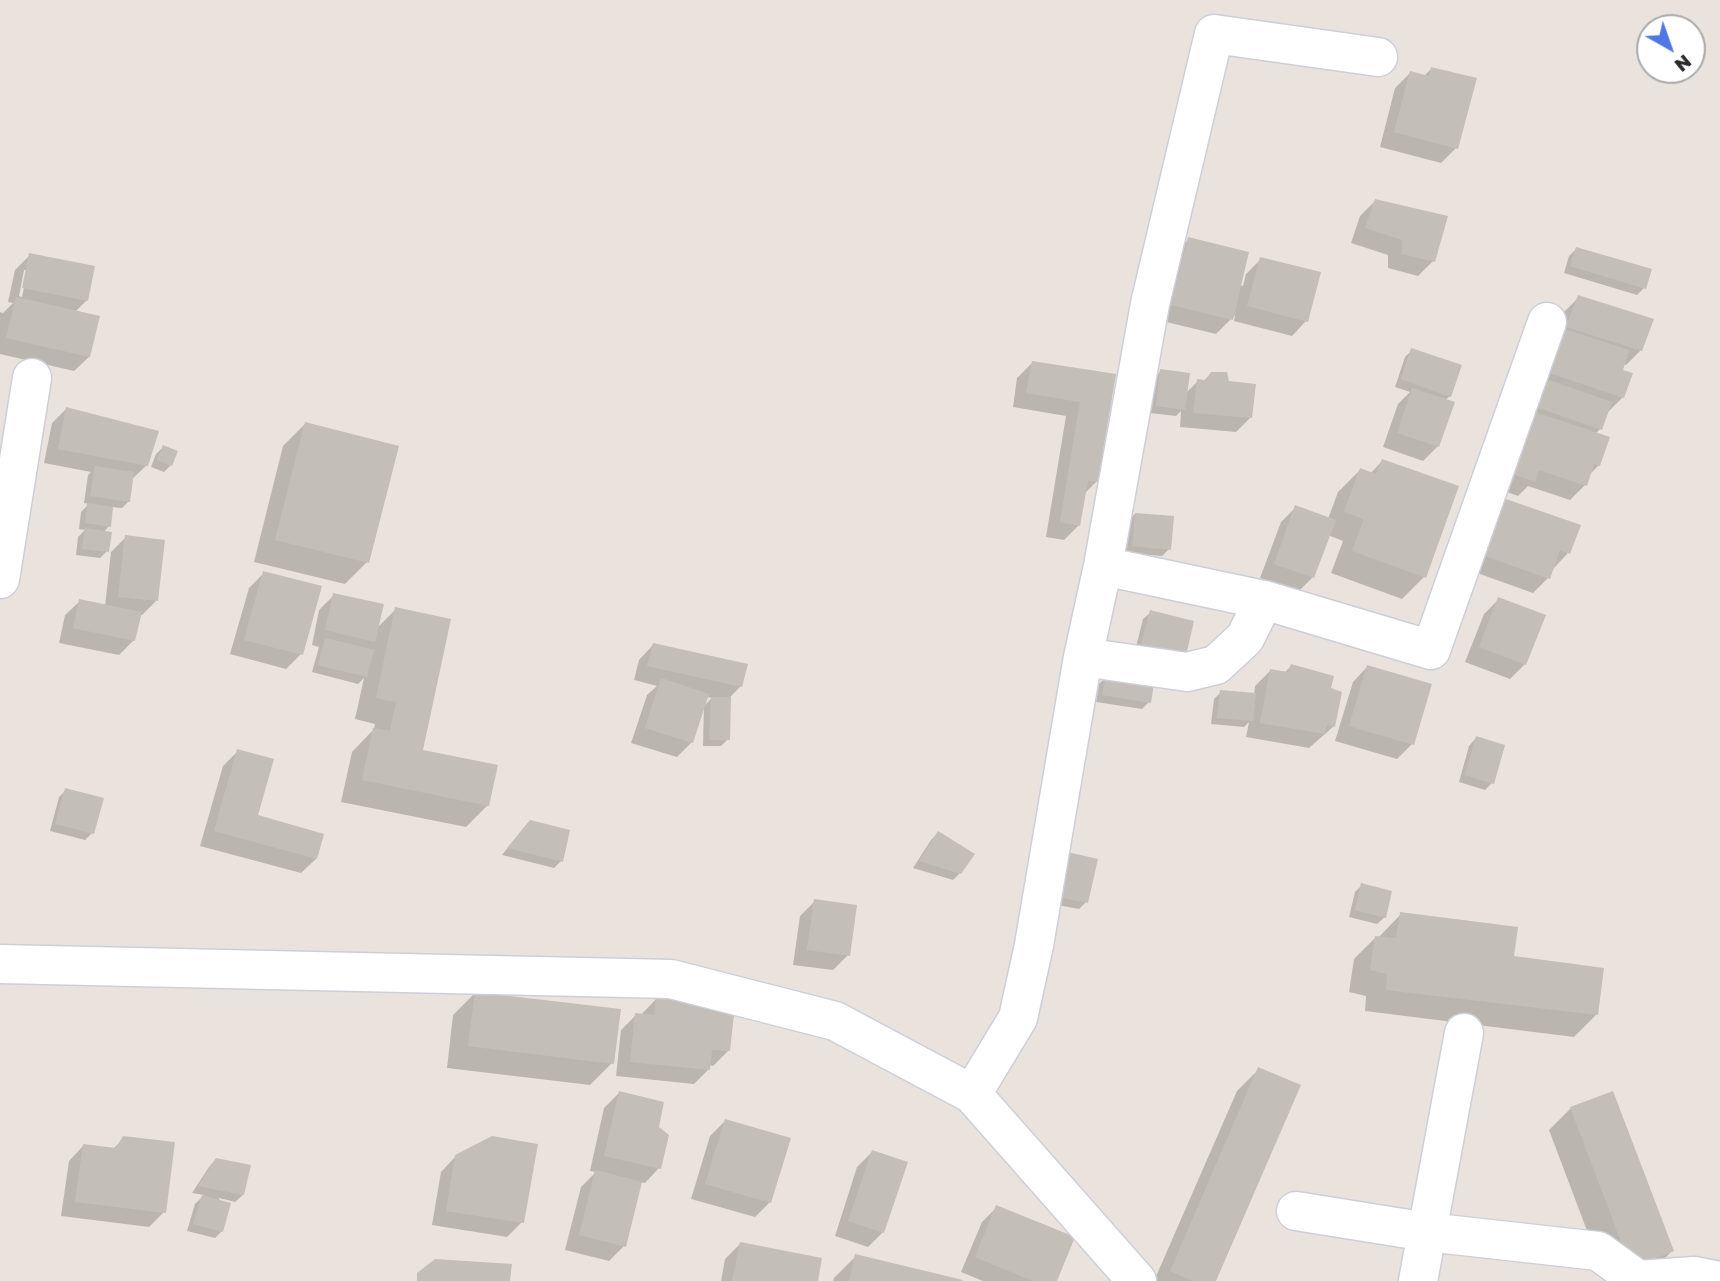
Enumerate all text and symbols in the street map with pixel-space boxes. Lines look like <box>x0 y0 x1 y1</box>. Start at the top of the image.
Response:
north arrow <box>1636 14 1706 84</box>
text: N <box>1671 50 1696 77</box>

